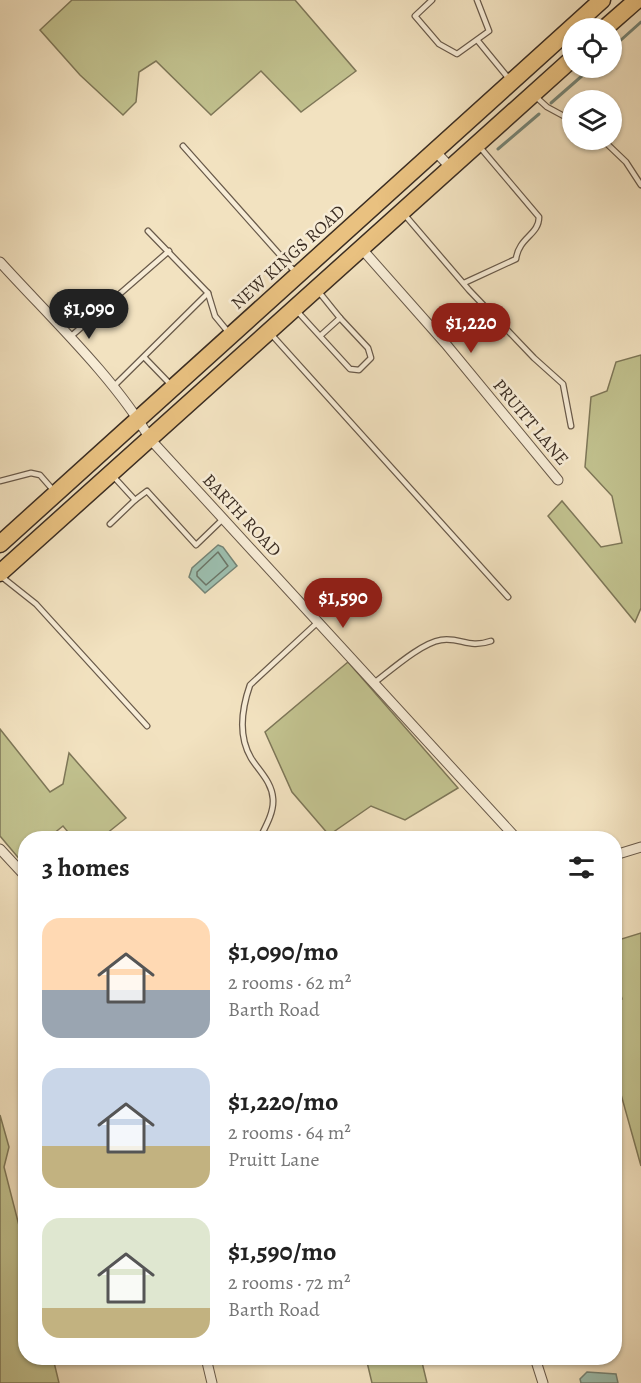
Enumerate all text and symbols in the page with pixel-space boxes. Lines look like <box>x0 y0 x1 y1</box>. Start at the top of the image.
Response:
map controls <box>562 18 622 150</box>
button: locate <box>562 18 622 78</box>
button: layers <box>562 90 622 150</box>
street label: NEW KINGS ROAD <box>226 199 350 315</box>
pin: $1,090 <box>40 289 138 340</box>
text: $1,090 <box>63 295 115 322</box>
pin: $1,220 <box>422 303 520 354</box>
text: $1,220 <box>445 309 497 336</box>
street label: PRUITT LANE <box>488 374 574 470</box>
street label: BARTH ROAD <box>197 468 287 562</box>
pin: $1,590 <box>294 578 392 629</box>
text: $1,590 <box>318 584 368 611</box>
text: 3 homes <box>42 850 130 885</box>
icon: filters <box>565 851 598 884</box>
text: $1,090/mo <box>228 934 338 969</box>
icon: home <box>90 942 162 1014</box>
text: 2 rooms · 62 m² <box>228 969 351 996</box>
text: Barth Road <box>228 996 320 1023</box>
text: $1,220/mo <box>228 1084 338 1119</box>
icon: home <box>90 1092 162 1164</box>
text: 2 rooms · 64 m² <box>228 1119 351 1146</box>
text: Pruitt Lane <box>228 1146 319 1173</box>
text: $1,590/mo <box>228 1234 336 1269</box>
icon: home <box>90 1242 162 1314</box>
text: 2 rooms · 72 m² <box>228 1269 350 1296</box>
text: Barth Road <box>228 1296 320 1323</box>

